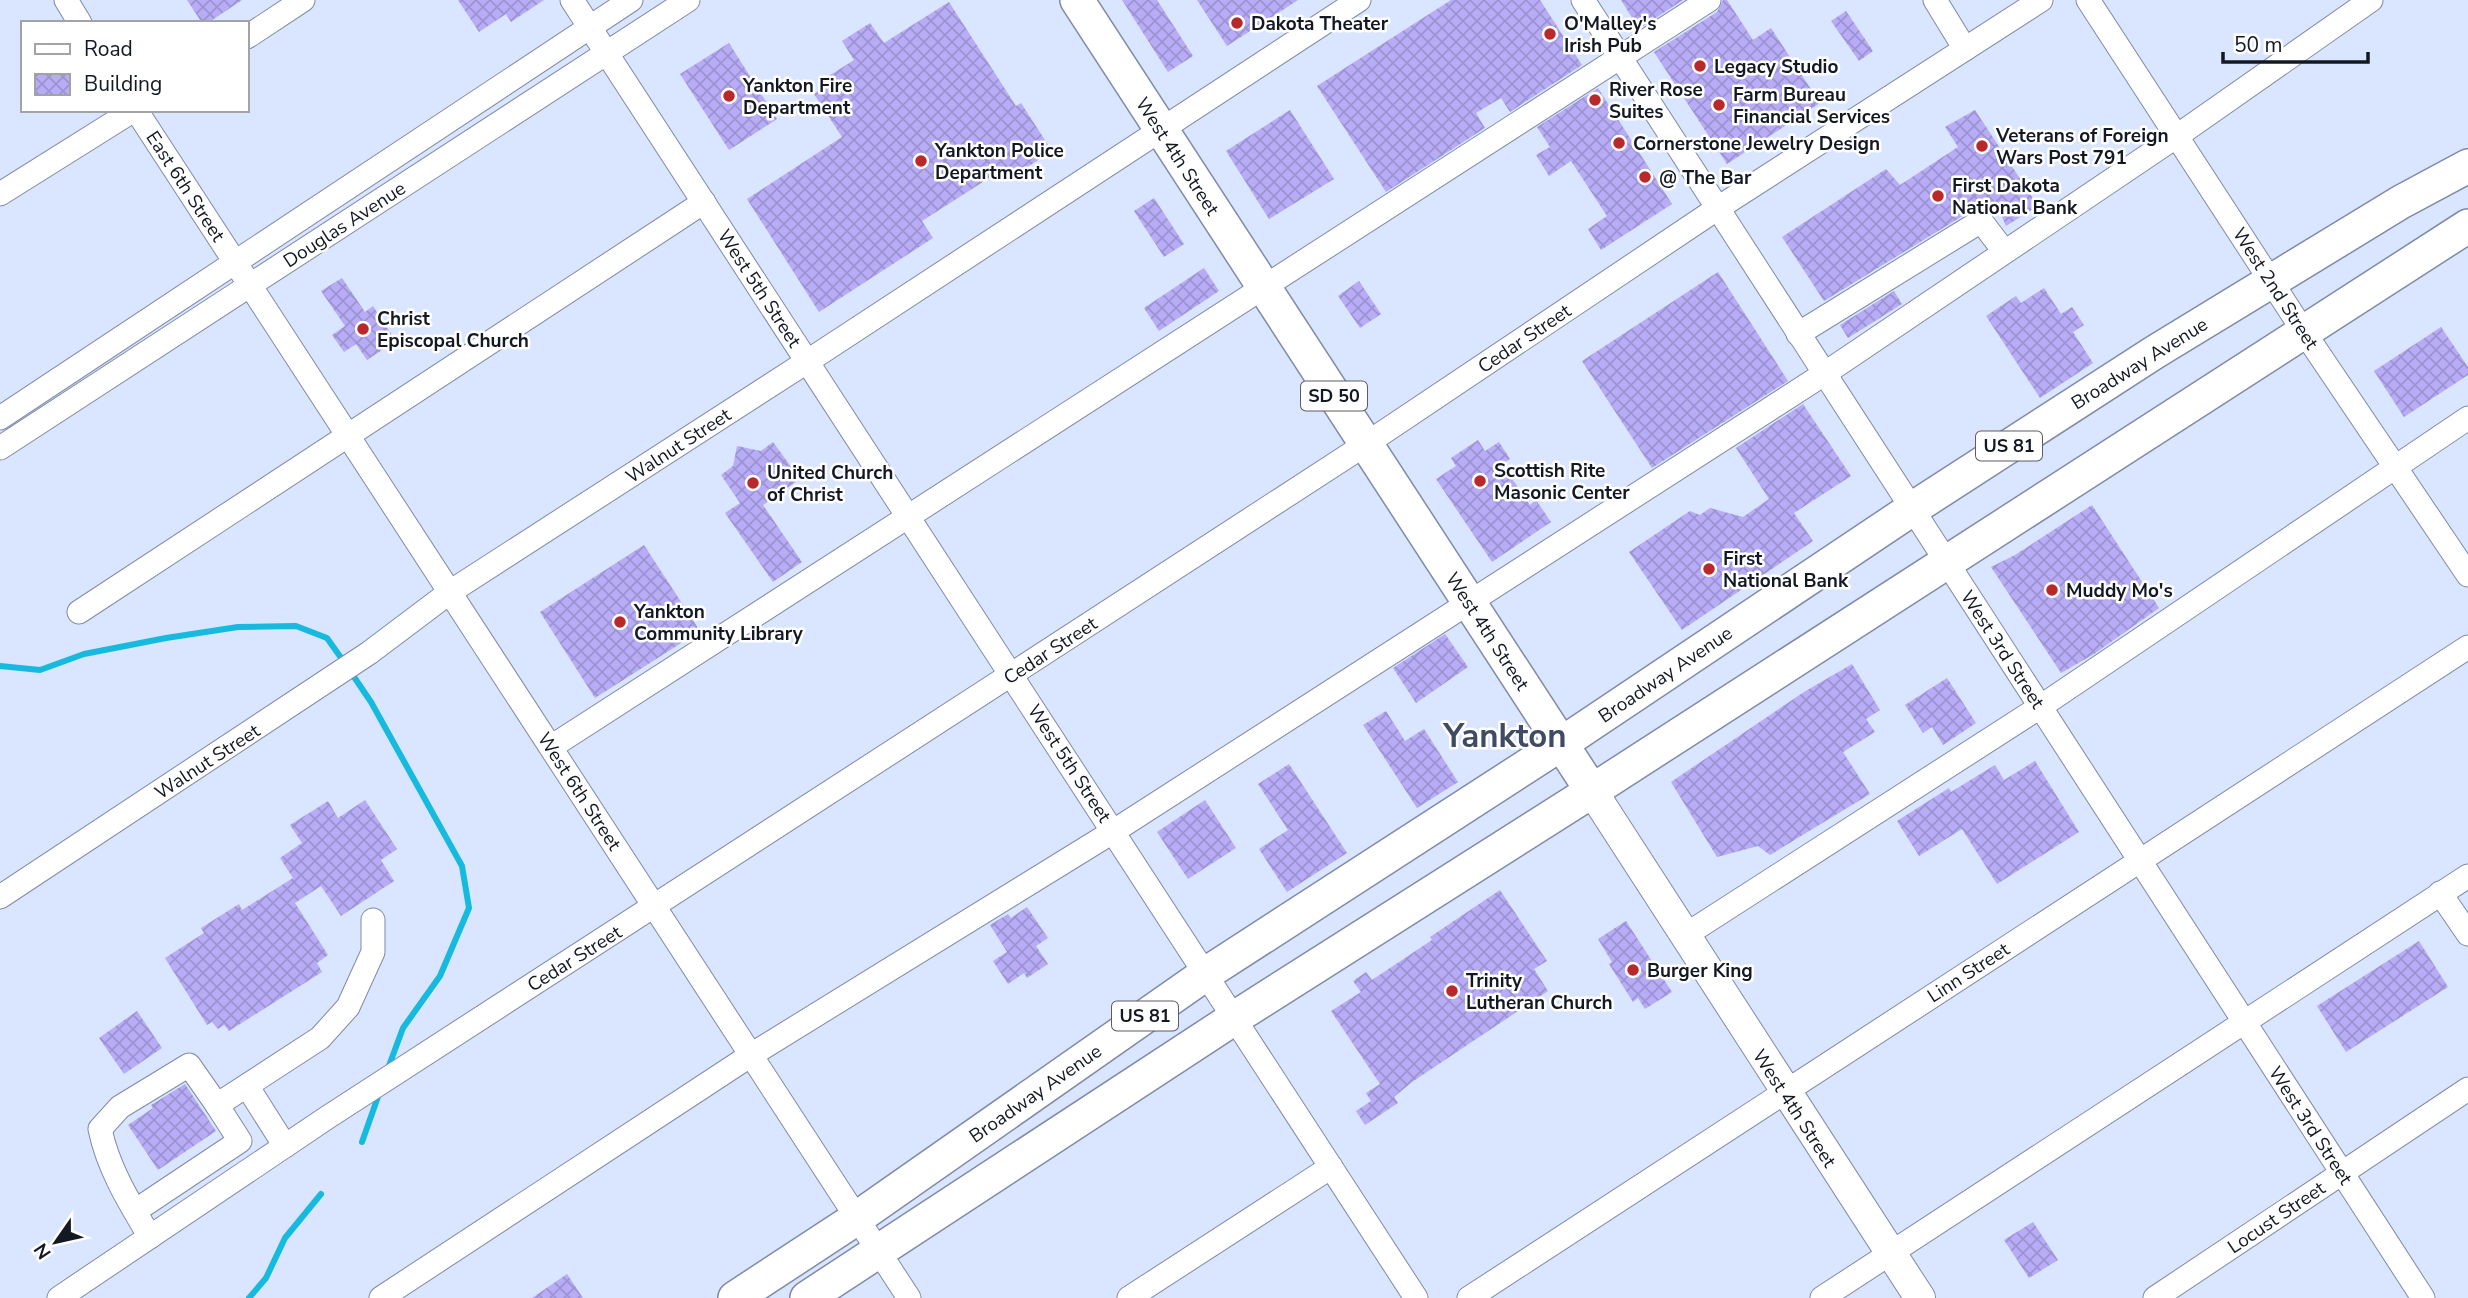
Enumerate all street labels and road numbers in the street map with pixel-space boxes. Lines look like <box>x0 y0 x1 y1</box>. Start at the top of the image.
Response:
street label: West 4th Street <box>1129 92 1225 221</box>
street label: East 6th Street <box>140 126 231 247</box>
street label: Douglas Avenue <box>278 176 411 274</box>
street label: West 2nd Street <box>2226 223 2325 355</box>
street label: West 5th Street <box>711 224 807 353</box>
street label: Cedar Street <box>1473 298 1576 379</box>
street label: Broadway Avenue <box>2066 311 2213 416</box>
road number: SD 50 <box>1301 382 1367 410</box>
street label: Walnut Street <box>621 402 736 490</box>
road number: US 81 <box>1976 432 2042 461</box>
street label: West 4th Street <box>1439 567 1535 696</box>
street label: West 3rd Street <box>1954 585 2050 714</box>
street label: Cedar Street <box>999 611 1103 691</box>
street label: Broadway Avenue <box>1593 620 1738 729</box>
street label: West 5th Street <box>1021 699 1117 828</box>
street label: Walnut Street <box>150 718 265 806</box>
street label: West 6th Street <box>531 727 627 856</box>
street label: Cedar Street <box>522 919 627 998</box>
street label: Linn Street <box>1922 936 2015 1009</box>
road number: US 81 <box>1112 1001 1178 1030</box>
street label: Broadway Avenue <box>964 1038 1107 1149</box>
street label: West 4th Street <box>1746 1044 1842 1173</box>
street label: West 3rd Street <box>2262 1061 2358 1190</box>
street label: Locust Street <box>2223 1175 2331 1260</box>

